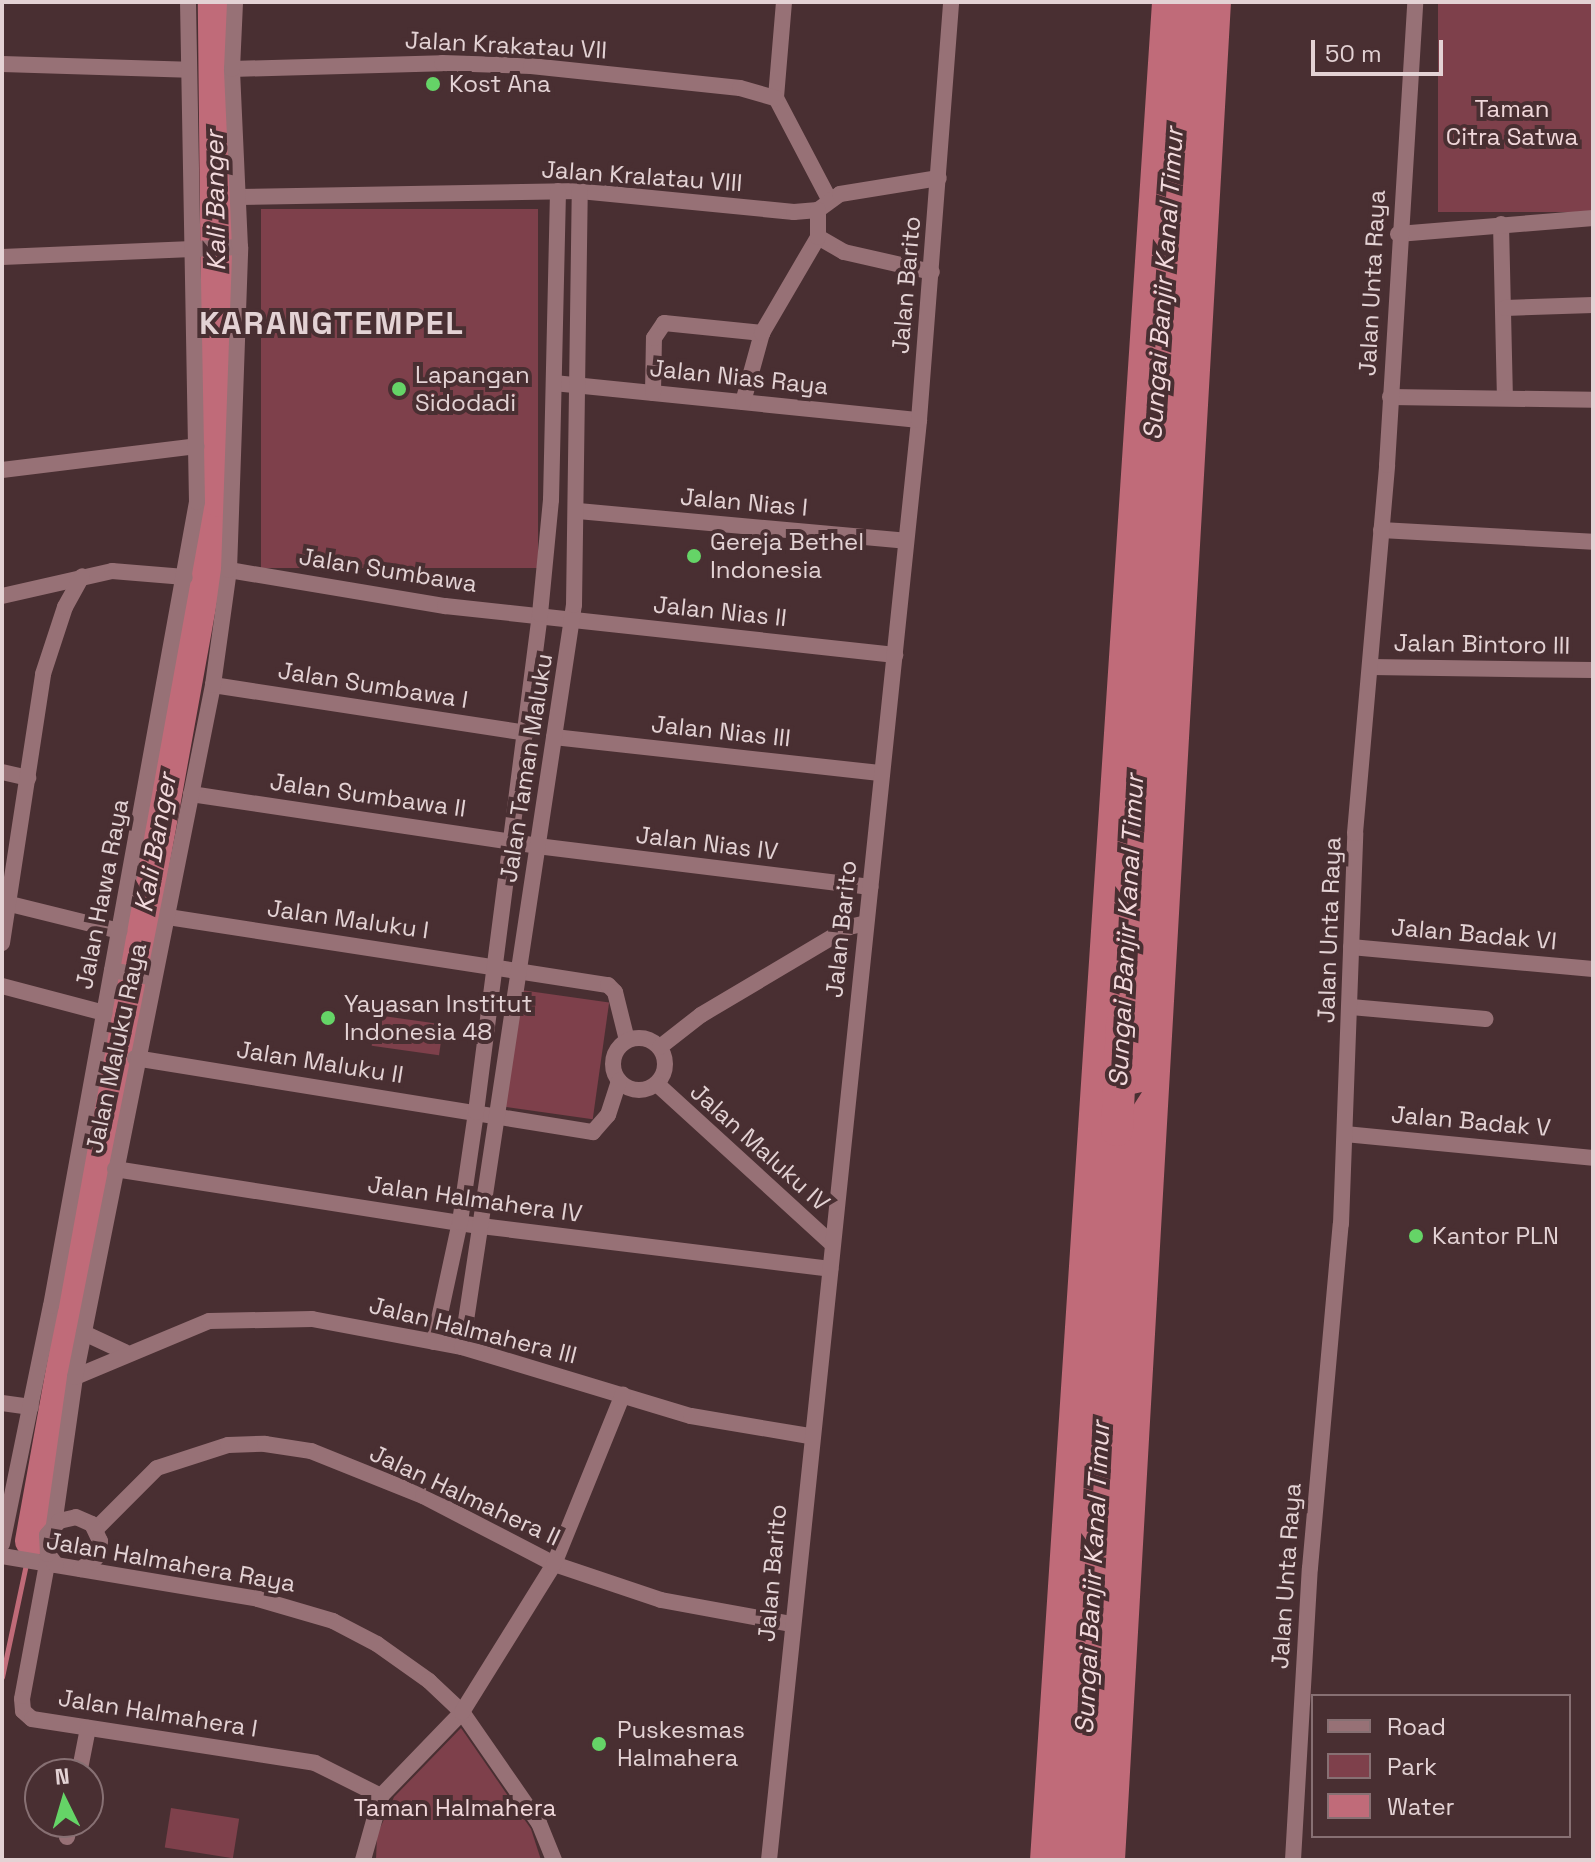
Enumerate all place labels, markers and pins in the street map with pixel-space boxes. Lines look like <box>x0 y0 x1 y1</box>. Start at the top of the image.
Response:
place label: Kost Ana <box>449 70 551 98</box>
marker: Kost Ana <box>424 75 442 93</box>
place label: Lapangan Sidodadi <box>415 361 530 417</box>
marker: Lapangan Sidodadi <box>390 380 408 398</box>
place label: Gereja Bethel Indonesia <box>710 528 864 584</box>
marker: Gereja Bethel Indonesia <box>685 547 703 565</box>
place label: Yayasan Institut Indonesia 48 <box>344 990 532 1046</box>
marker: Yayasan Institut Indonesia 48 <box>319 1009 337 1027</box>
place label: Kantor PLN <box>1432 1222 1559 1250</box>
marker: Kantor PLN <box>1407 1227 1425 1245</box>
place label: Puskesmas Halmahera <box>617 1716 745 1772</box>
marker: Puskesmas Halmahera <box>588 1733 610 1755</box>

